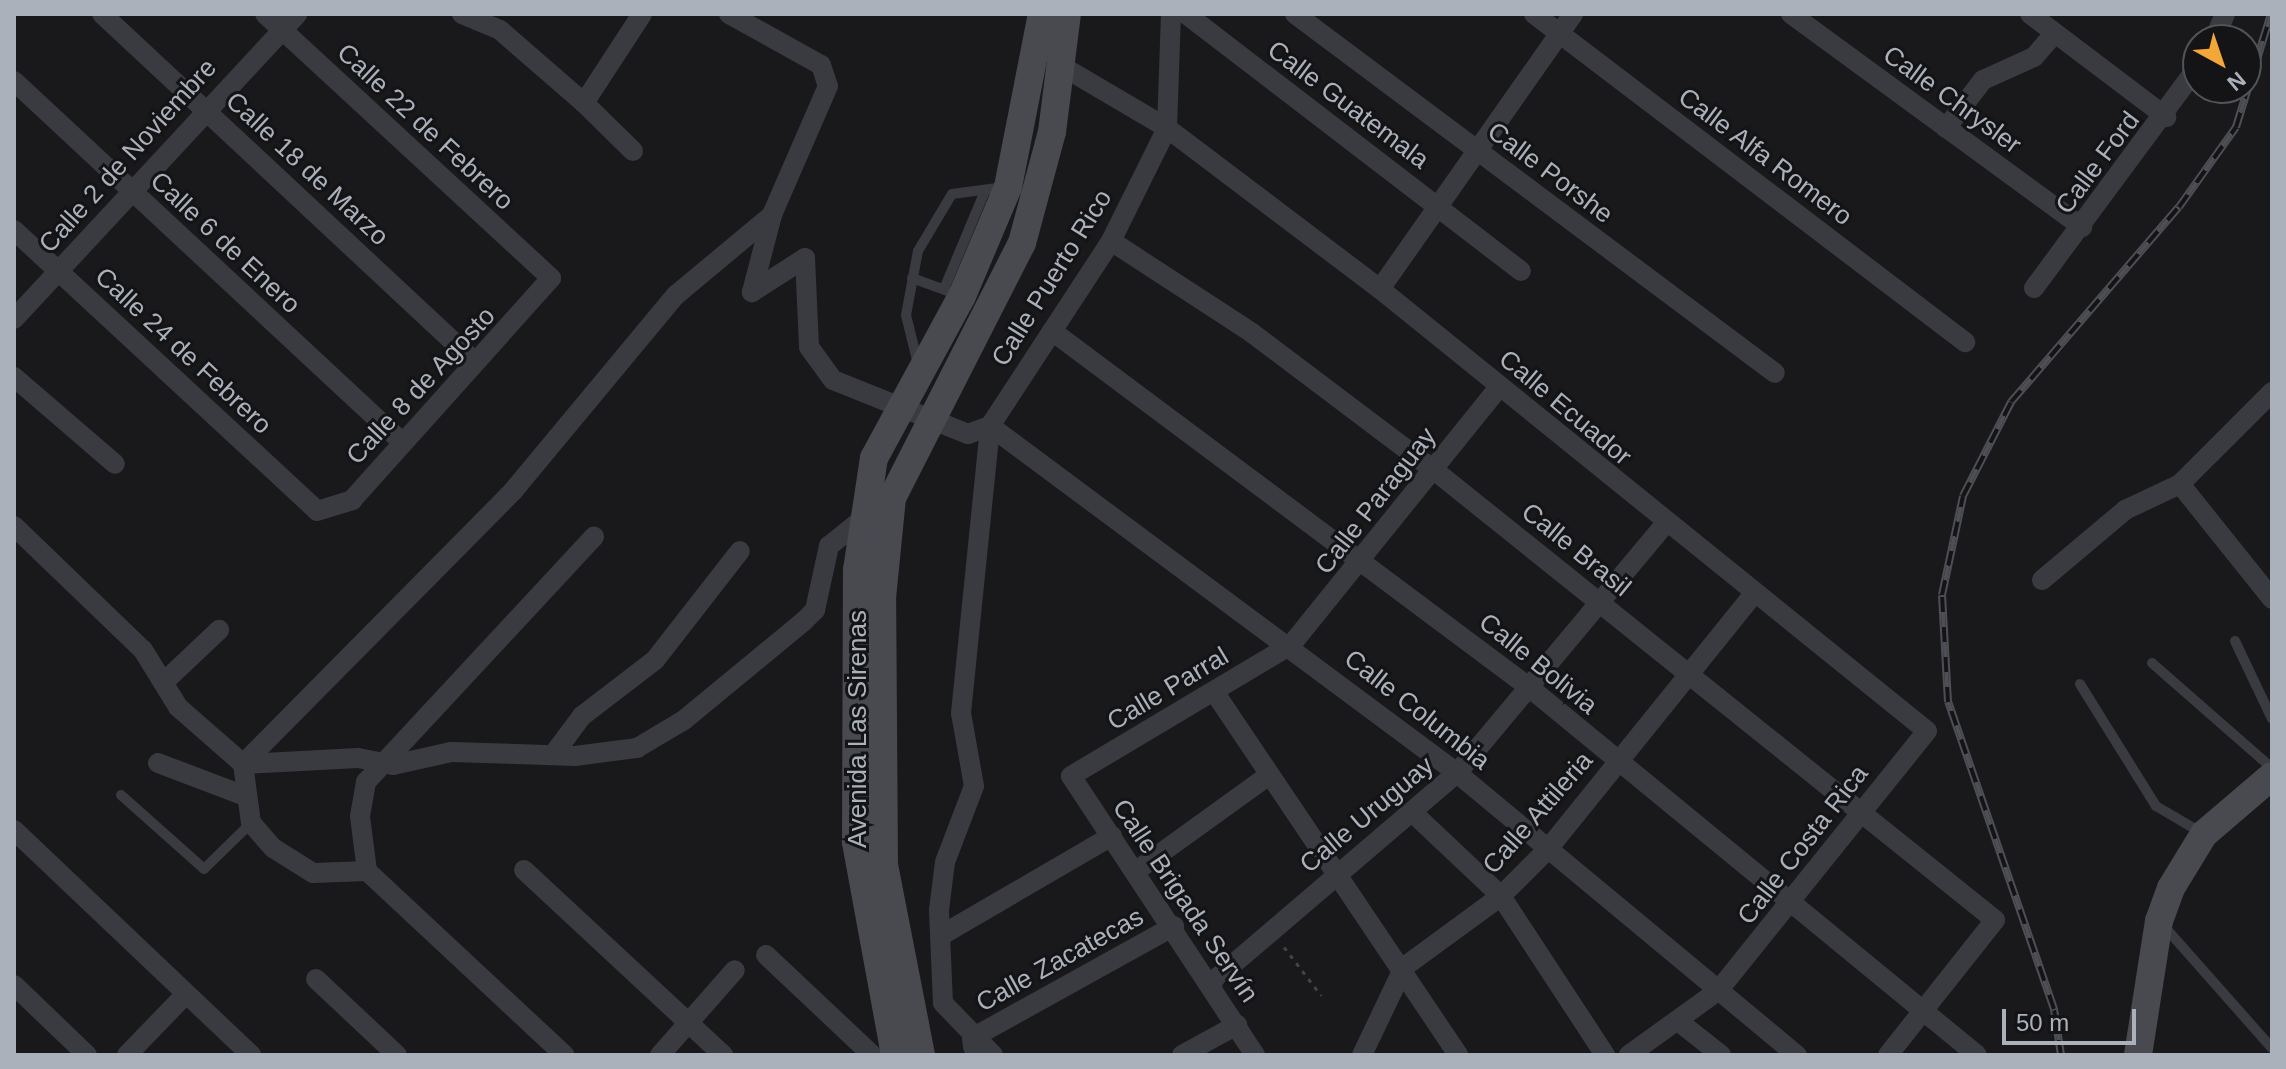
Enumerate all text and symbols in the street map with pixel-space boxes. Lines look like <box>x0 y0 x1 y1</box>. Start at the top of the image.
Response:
north arrow <box>2182 24 2262 104</box>
street label: Calle Guatemala <box>1261 34 1435 176</box>
street label: Calle 22 de Febrero <box>330 37 520 217</box>
street label: Calle Chrysler <box>1877 39 2027 161</box>
street label: Calle 2 de Noviembre <box>33 53 223 259</box>
text: N <box>2222 67 2251 96</box>
street label: Calle Alfa Romero <box>1671 81 1859 233</box>
street label: Calle 18 de Marzo <box>219 86 395 252</box>
street label: Calle Ford <box>2049 106 2147 220</box>
street label: Calle Porshe <box>1481 116 1619 230</box>
street label: Calle 6 de Enero <box>144 166 306 320</box>
street label: Calle Puerto Rico <box>985 184 1119 372</box>
street label: Calle 24 de Febrero <box>88 261 278 441</box>
street label: Calle 8 de Agosto <box>340 300 502 472</box>
street label: Calle Ecuador <box>1492 344 1638 472</box>
street label: Calle Paraguay <box>1309 421 1443 581</box>
street label: Calle Brasil <box>1515 497 1637 603</box>
street label: Calle Bolivia <box>1473 607 1603 721</box>
street label: Avenida Las Sirenas <box>842 610 874 848</box>
street label: Calle Parral <box>1102 641 1234 737</box>
street label: Calle Columbia <box>1338 643 1496 777</box>
street label: Calle Attileria <box>1476 745 1600 881</box>
street label: Calle Uruguay <box>1294 750 1440 880</box>
street label: Calle Costa Rica <box>1731 759 1875 931</box>
street label: Calle Brigada Servín <box>1105 793 1265 1009</box>
street label: Calle Zacatecas <box>971 901 1149 1019</box>
scale bar <box>2006 993 2140 1043</box>
text: 50 m <box>2016 1009 2069 1036</box>

